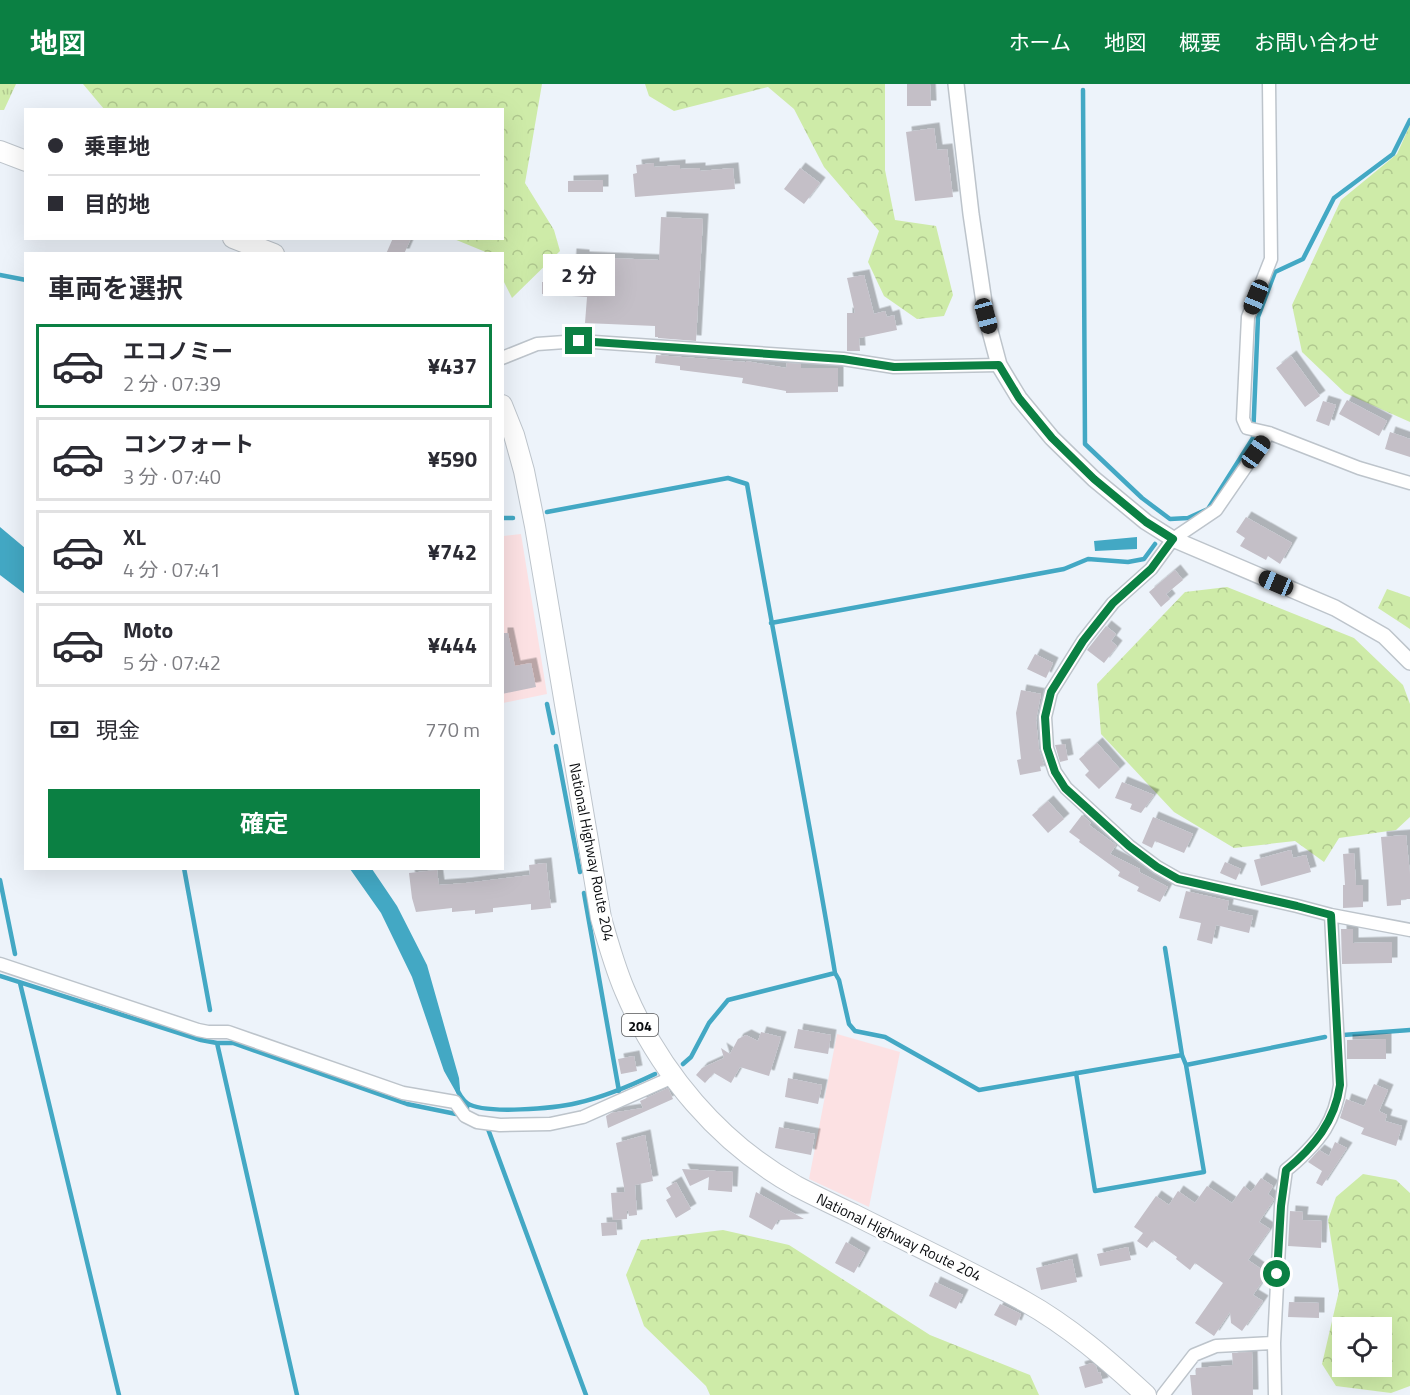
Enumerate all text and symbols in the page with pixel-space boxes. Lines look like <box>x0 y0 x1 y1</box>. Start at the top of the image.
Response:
text: 地図 <box>30 21 86 64</box>
text: ホーム <box>1009 26 1071 58</box>
text: 地図 <box>1104 26 1146 58</box>
text: 概要 <box>1179 26 1221 58</box>
text: お問い合わせ <box>1254 26 1380 58</box>
text: 乗車地 <box>84 129 150 163</box>
text: 目的地 <box>84 187 150 221</box>
callout: 2 分 <box>543 254 615 296</box>
text: 2 分 <box>561 259 597 290</box>
text: 車両を選択 <box>48 267 183 308</box>
car <box>1241 277 1271 317</box>
car <box>973 296 999 336</box>
route end <box>565 327 592 354</box>
text: エコノミー <box>123 334 233 368</box>
icon: car <box>51 339 105 393</box>
text: ¥437 <box>428 349 477 383</box>
text: 2 分 · 07:39 <box>123 368 221 399</box>
text: コンフォート <box>123 427 254 461</box>
icon: car <box>51 432 105 486</box>
car <box>1238 432 1274 472</box>
text: ¥590 <box>428 442 477 476</box>
text: 3 分 · 07:40 <box>123 461 221 492</box>
text: XL <box>123 520 146 554</box>
icon: car <box>51 525 105 579</box>
text: ¥742 <box>428 535 477 569</box>
text: 4 分 · 07:41 <box>123 554 221 585</box>
car <box>1256 568 1296 598</box>
text: Moto <box>123 613 173 647</box>
icon: car <box>51 618 105 672</box>
text: ¥444 <box>428 628 477 662</box>
text: 5 分 · 07:42 <box>123 647 221 678</box>
icon: cash <box>48 713 81 746</box>
text: 現金 <box>96 713 140 747</box>
text: 770 m <box>425 714 480 745</box>
street label: National Highway Route 204 <box>563 761 621 943</box>
button: 確定 <box>48 789 480 858</box>
road number: 204 <box>622 1014 658 1036</box>
street label: National Highway Route 204 <box>813 1187 985 1287</box>
route start <box>1263 1260 1290 1287</box>
map controls <box>1332 1317 1392 1377</box>
button: locate <box>1332 1317 1392 1377</box>

